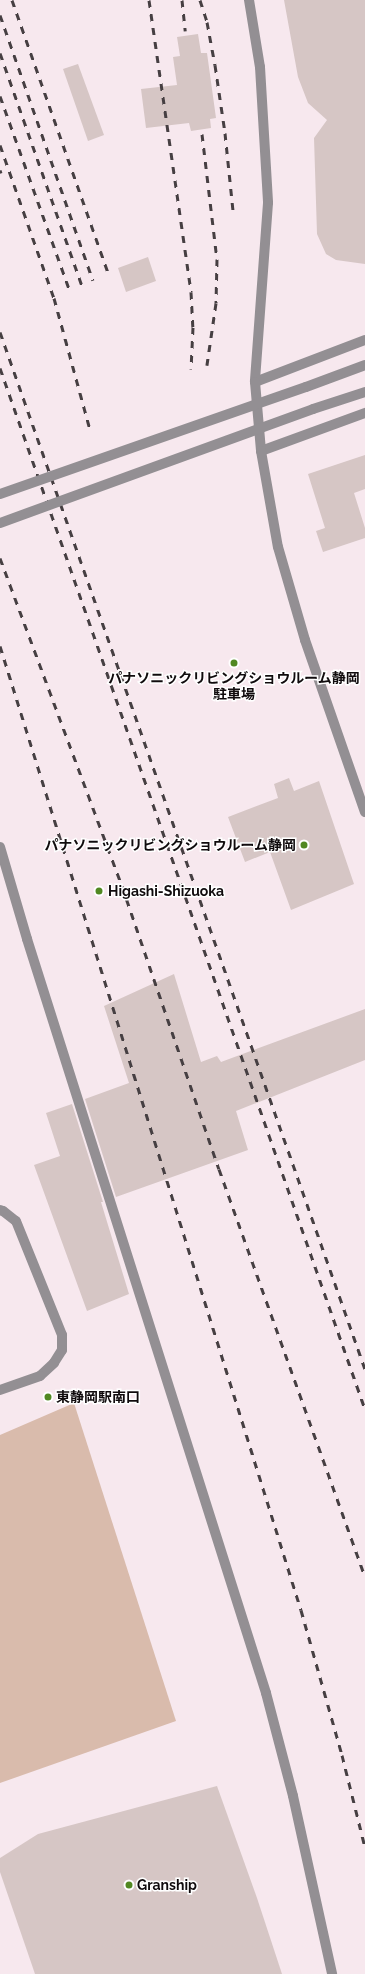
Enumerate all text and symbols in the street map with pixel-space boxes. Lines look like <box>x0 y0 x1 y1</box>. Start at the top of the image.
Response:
marker: パナソニックリビングショウルーム静岡 駐車場 <box>229 658 239 668</box>
place label: パナソニックリビングショウルーム静岡 駐車場 <box>108 670 360 702</box>
place label: パナソニックリビングショウルーム静岡 <box>44 837 296 853</box>
marker: パナソニックリビングショウルーム静岡 <box>299 840 309 850</box>
place label: Higashi-Shizuoka <box>108 883 224 899</box>
marker: Higashi-Shizuoka <box>93 885 105 897</box>
place label: 東静岡駅南口 <box>56 1389 140 1405</box>
marker: 東静岡駅南口 <box>43 1392 53 1402</box>
place label: Granship <box>137 1877 197 1893</box>
marker: Granship <box>124 1880 134 1890</box>

